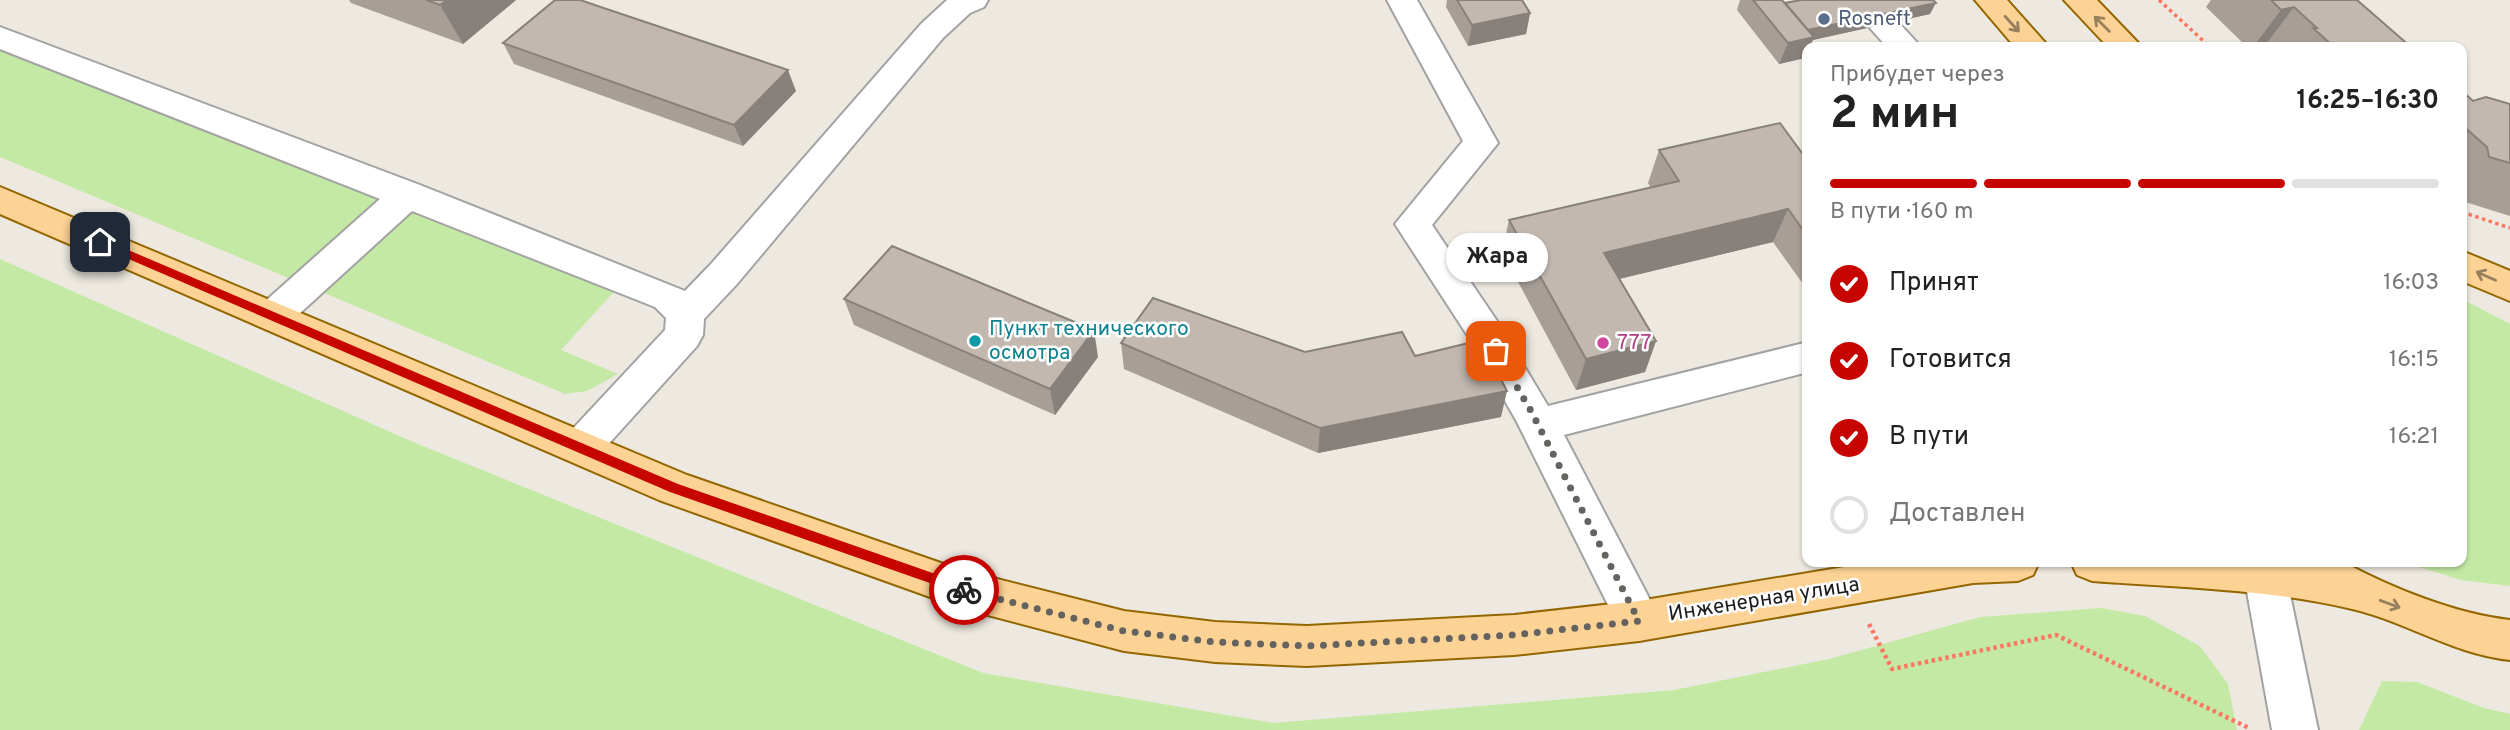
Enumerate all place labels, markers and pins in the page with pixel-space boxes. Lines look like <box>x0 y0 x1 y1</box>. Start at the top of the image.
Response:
place label: Rosneft <box>1838 6 1911 33</box>
marker: Rosneft <box>1816 11 1832 27</box>
pin <box>70 212 130 272</box>
callout: Жара <box>1445 232 1547 281</box>
place label: Пункт технического осмотра <box>989 316 1189 367</box>
pin <box>1466 321 1526 381</box>
place label: 777 <box>1617 330 1651 357</box>
marker: Пункт технического осмотра <box>967 333 983 349</box>
marker: 777 <box>1595 335 1611 351</box>

